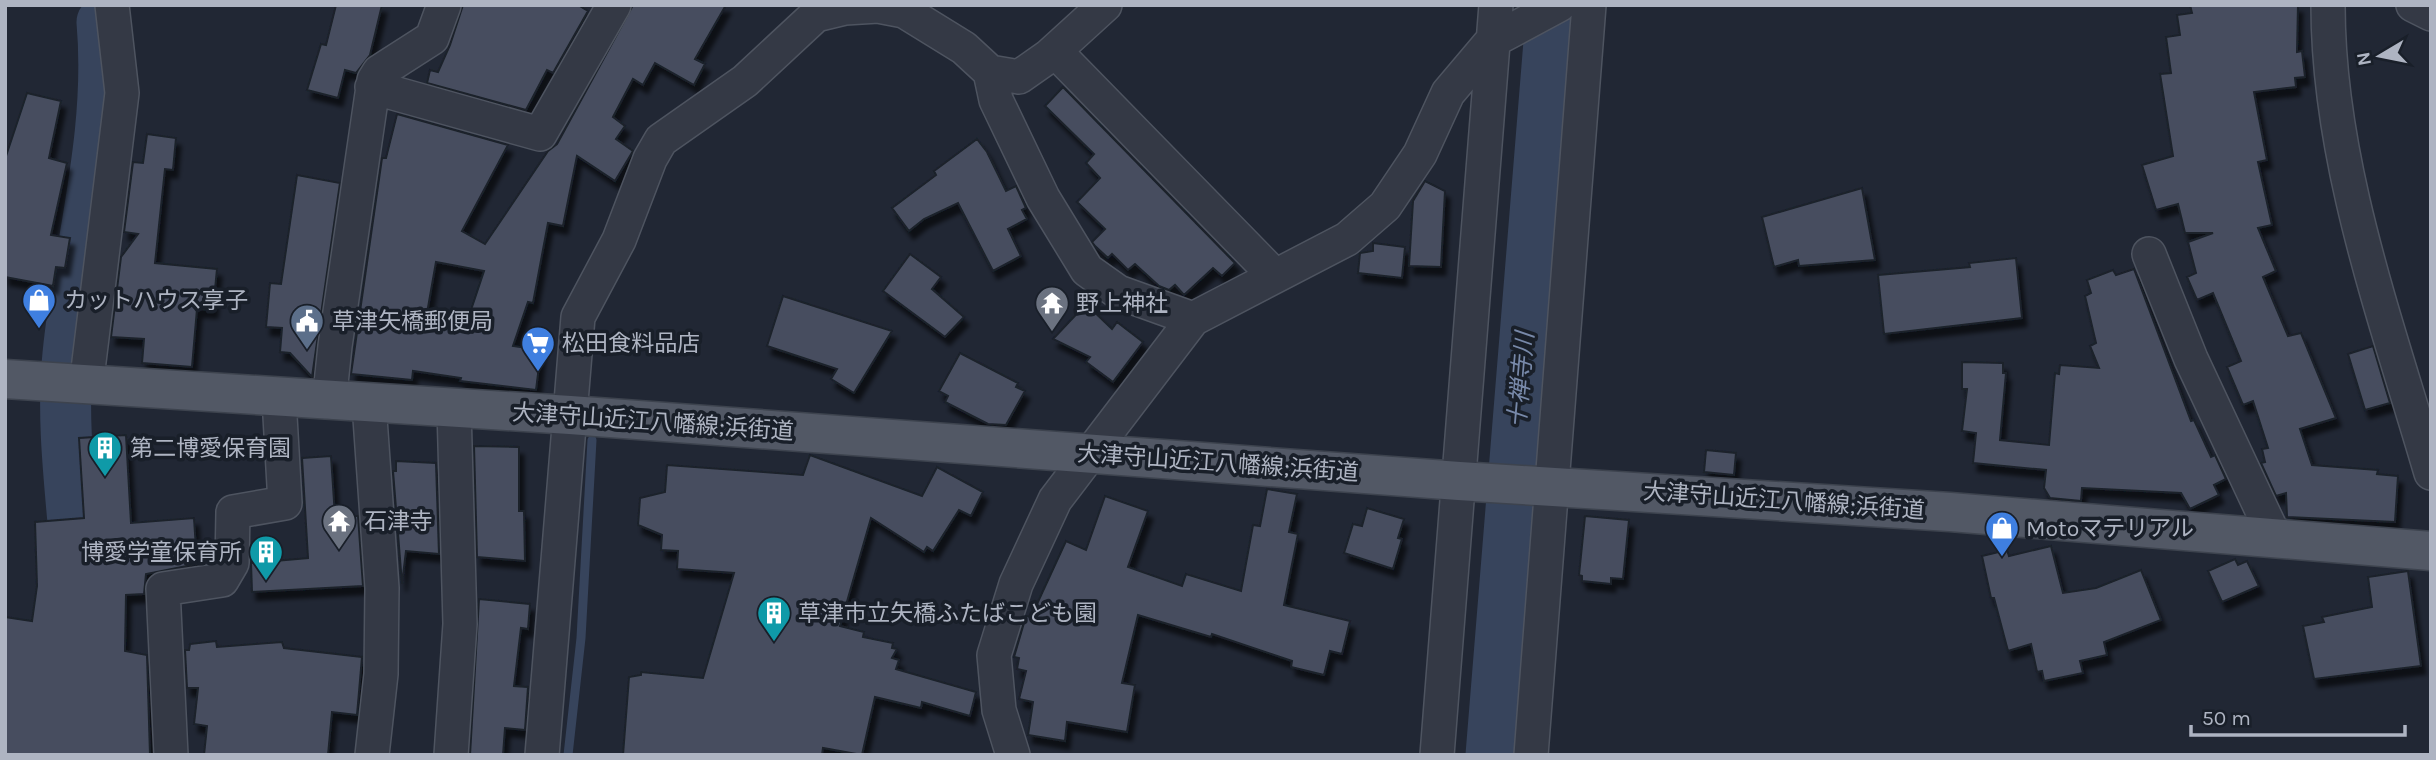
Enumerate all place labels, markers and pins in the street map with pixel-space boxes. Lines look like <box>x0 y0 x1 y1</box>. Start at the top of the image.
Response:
shop icon: カットハウス享子 <box>20 281 58 330</box>
temple icon: 野上神社 <box>1033 284 1071 333</box>
place label: カットハウス享子 <box>64 287 248 314</box>
place label: 野上神社 <box>1076 290 1168 317</box>
public building icon: 草津矢橋郵便局 <box>288 302 326 351</box>
place label: 草津矢橋郵便局 <box>332 308 493 335</box>
supermarket icon: 松田食料品店 <box>519 324 557 373</box>
place label: 松田食料品店 <box>562 330 700 357</box>
building icon: 第二博愛保育園 <box>86 429 124 478</box>
place label: 第二博愛保育園 <box>130 435 291 462</box>
temple icon: 石津寺 <box>320 502 358 551</box>
place label: 石津寺 <box>364 508 433 535</box>
shop icon: Motoマテリアル <box>1983 509 2021 558</box>
place label: Motoマテリアル <box>2026 515 2194 542</box>
building icon: 博愛学童保育所 <box>247 533 285 582</box>
place label: 博愛学童保育所 <box>81 539 242 566</box>
building icon: 草津市立矢橋ふたばこども園 <box>755 594 793 643</box>
place label: 草津市立矢橋ふたばこども園 <box>798 600 1097 627</box>

